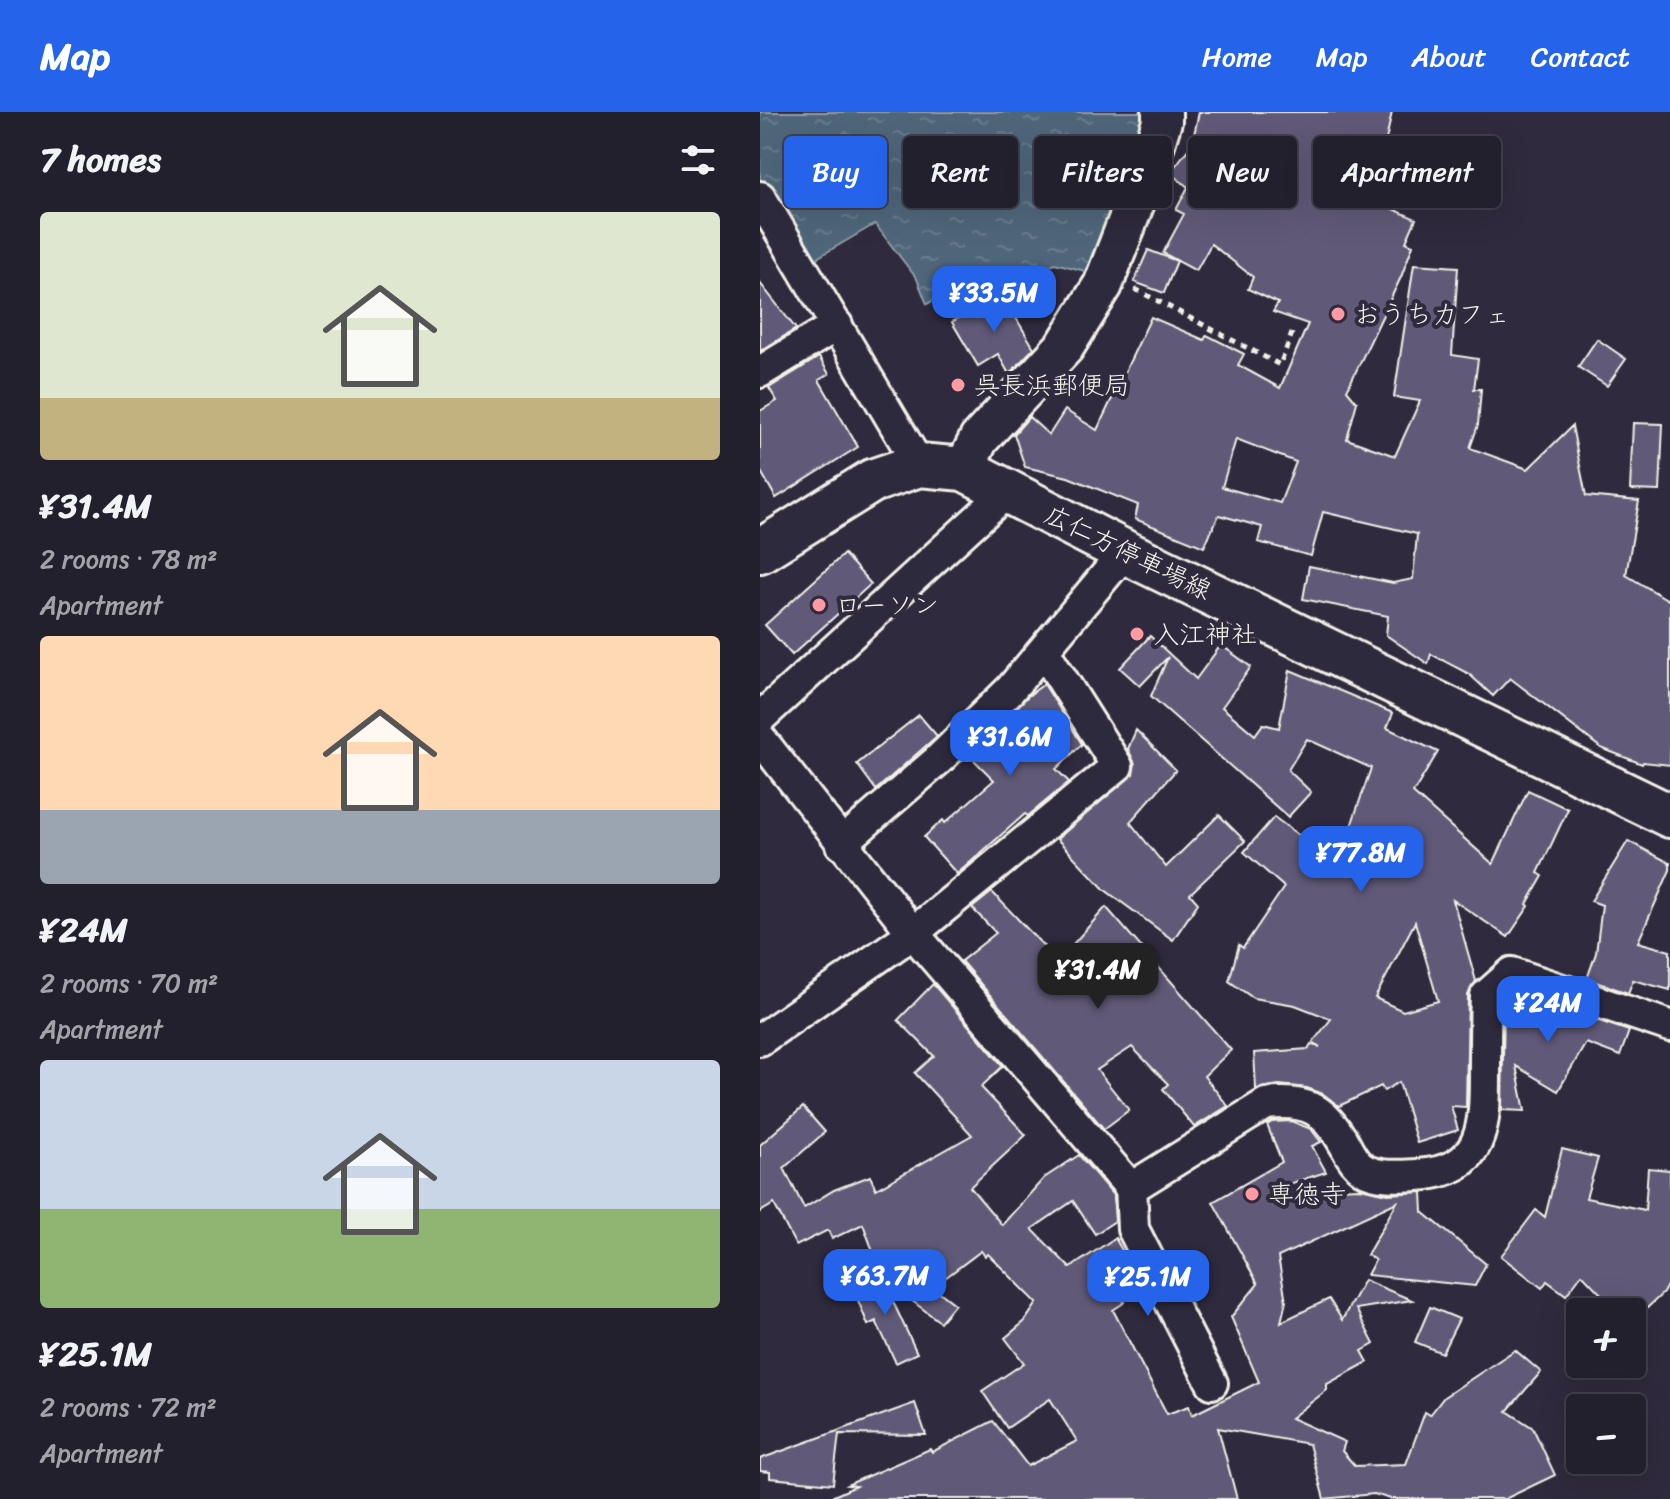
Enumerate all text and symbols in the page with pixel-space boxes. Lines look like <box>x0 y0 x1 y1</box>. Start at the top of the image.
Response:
text: Map <box>40 23 110 90</box>
text: Home <box>1202 32 1272 81</box>
text: Map <box>1316 32 1367 81</box>
text: About <box>1411 32 1487 81</box>
text: Contact <box>1531 32 1630 81</box>
text: 7 homes <box>40 130 161 190</box>
chip: Buy <box>784 136 887 208</box>
chip: Rent <box>903 136 1018 208</box>
chip: Filters <box>1034 136 1172 208</box>
chip: New <box>1188 136 1297 208</box>
chip: Apartment <box>1313 136 1501 208</box>
icon: filters <box>676 138 720 182</box>
icon: home <box>308 264 452 408</box>
pin: ¥33.5M <box>929 266 1059 334</box>
text: ¥33.5M <box>950 269 1038 315</box>
place label: おうちカフェ <box>1354 291 1510 337</box>
marker: おうちカフェ <box>1329 305 1347 323</box>
place label: 呉長浜郵便局 <box>974 362 1130 408</box>
marker: 呉長浜郵便局 <box>949 376 967 394</box>
text: ¥31.4M <box>40 476 151 536</box>
street label: 広仁方停車場線 <box>1036 491 1220 613</box>
text: 2 rooms · 78 m² <box>40 536 217 582</box>
text: Apartment <box>40 582 163 628</box>
place label: ローソン <box>835 582 939 628</box>
marker: ローソン <box>810 596 828 614</box>
place label: 入江神社 <box>1153 611 1257 657</box>
marker: 入江神社 <box>1128 625 1146 643</box>
icon: home <box>308 688 452 832</box>
pin: ¥31.6M <box>945 710 1075 778</box>
text: ¥31.6M <box>968 713 1052 759</box>
pin: ¥77.8M <box>1296 826 1426 894</box>
text: ¥77.8M <box>1317 829 1405 875</box>
text: ¥24M <box>40 900 127 960</box>
pin: ¥31.4M <box>1033 943 1163 1011</box>
text: ¥31.4M <box>1055 946 1141 992</box>
text: 2 rooms · 70 m² <box>40 960 218 1006</box>
pin: ¥24M <box>1501 976 1595 1044</box>
text: ¥24M <box>1515 979 1581 1025</box>
text: Apartment <box>40 1006 163 1052</box>
icon: home <box>308 1112 452 1256</box>
place label: 専徳寺 <box>1268 1171 1346 1217</box>
marker: 専徳寺 <box>1243 1185 1261 1203</box>
pin: ¥63.7M <box>820 1249 950 1317</box>
pin: ¥25.1M <box>1083 1250 1213 1318</box>
text: ¥63.7M <box>841 1252 929 1298</box>
text: ¥25.1M <box>1105 1253 1191 1299</box>
map controls <box>1566 1298 1646 1474</box>
button: + <box>1566 1298 1646 1378</box>
text: ¥25.1M <box>40 1324 152 1384</box>
text: 2 rooms · 72 m² <box>40 1384 217 1430</box>
button: − <box>1566 1394 1646 1474</box>
text: Apartment <box>40 1430 163 1476</box>

